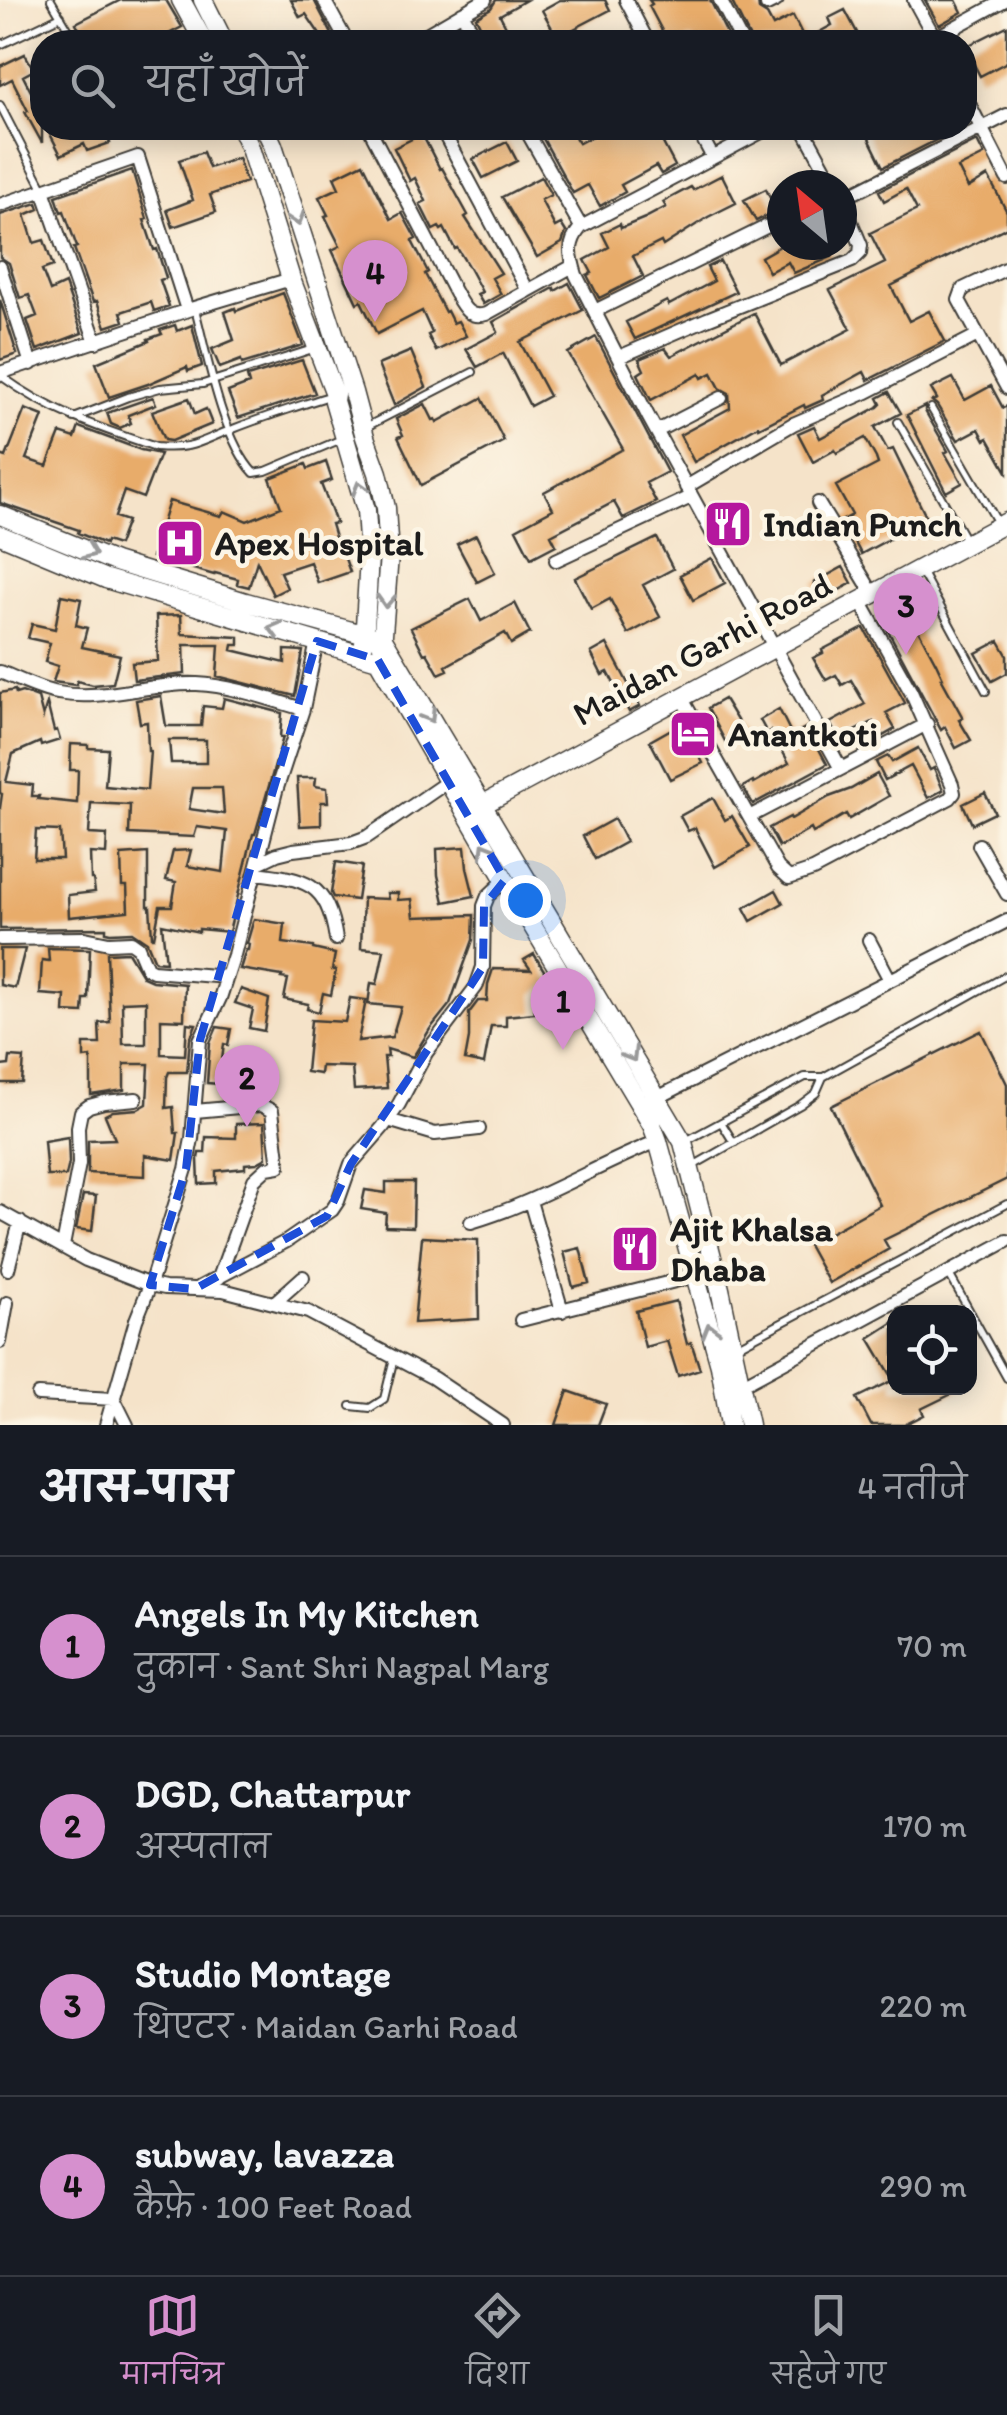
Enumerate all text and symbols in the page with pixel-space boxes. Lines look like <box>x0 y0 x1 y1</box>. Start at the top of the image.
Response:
search box <box>30 30 977 140</box>
icon: search <box>65 58 120 113</box>
text: यहाँ खोजें <box>145 59 307 105</box>
north arrow <box>767 170 857 260</box>
one-way arrow <box>285 210 305 227</box>
pin: 4 <box>342 240 408 322</box>
one-way arrow <box>351 480 372 497</box>
restaurant icon: Indian Punch <box>702 498 754 550</box>
place label: Indian Punch <box>763 503 963 545</box>
hospital icon: Apex Hospital <box>154 517 206 569</box>
place label: Apex Hospital <box>215 522 423 564</box>
one-way arrow <box>81 540 98 560</box>
street label: Maidan Garhi Road <box>565 563 839 735</box>
pin: 3 <box>874 572 938 655</box>
one-way arrow <box>376 593 397 609</box>
one-way arrow <box>267 620 284 641</box>
one-way arrow <box>417 705 436 723</box>
hotel icon: Anantkoti <box>667 708 719 760</box>
place label: Anantkoti <box>728 713 878 755</box>
one-way arrow <box>479 842 498 860</box>
your location <box>500 875 551 926</box>
pin: 1 <box>530 968 596 1050</box>
pin: 2 <box>214 1044 280 1127</box>
one-way arrow <box>619 1044 638 1062</box>
place label: Ajit Khalsa Dhaba <box>670 1208 834 1290</box>
restaurant icon: Ajit Khalsa Dhaba <box>609 1223 661 1275</box>
map controls <box>887 1305 977 1395</box>
button: locate <box>887 1305 977 1395</box>
one-way arrow <box>701 1322 722 1339</box>
text: आस-पास <box>40 1461 232 1512</box>
text: 4 नतीजे <box>858 1469 967 1507</box>
text: Angels In My Kitchen <box>135 1591 479 1637</box>
text: 1 <box>65 1627 80 1665</box>
text: 70 m <box>897 1627 967 1665</box>
text: दुकान · Sant Shri Nagpal Marg <box>135 1648 549 1686</box>
text: DGD, Chattarpur <box>135 1771 410 1817</box>
text: 2 <box>64 1807 81 1845</box>
text: 170 m <box>882 1807 967 1845</box>
text: अस्पताल <box>135 1828 271 1866</box>
text: Studio Montage <box>135 1951 391 1997</box>
text: 3 <box>64 1987 81 2025</box>
text: 220 m <box>880 1987 967 2025</box>
text: थिएटर · Maidan Garhi Road <box>135 2008 518 2046</box>
text: subway, lavazza <box>135 2131 394 2177</box>
text: 4 <box>63 2167 82 2205</box>
text: 290 m <box>880 2167 967 2205</box>
text: कैफ़े · 100 Feet Road <box>135 2188 412 2226</box>
tab: मानचित्र <box>121 2288 224 2405</box>
tab: दिशा <box>465 2288 529 2405</box>
tab: सहेजे गए <box>771 2288 886 2405</box>

